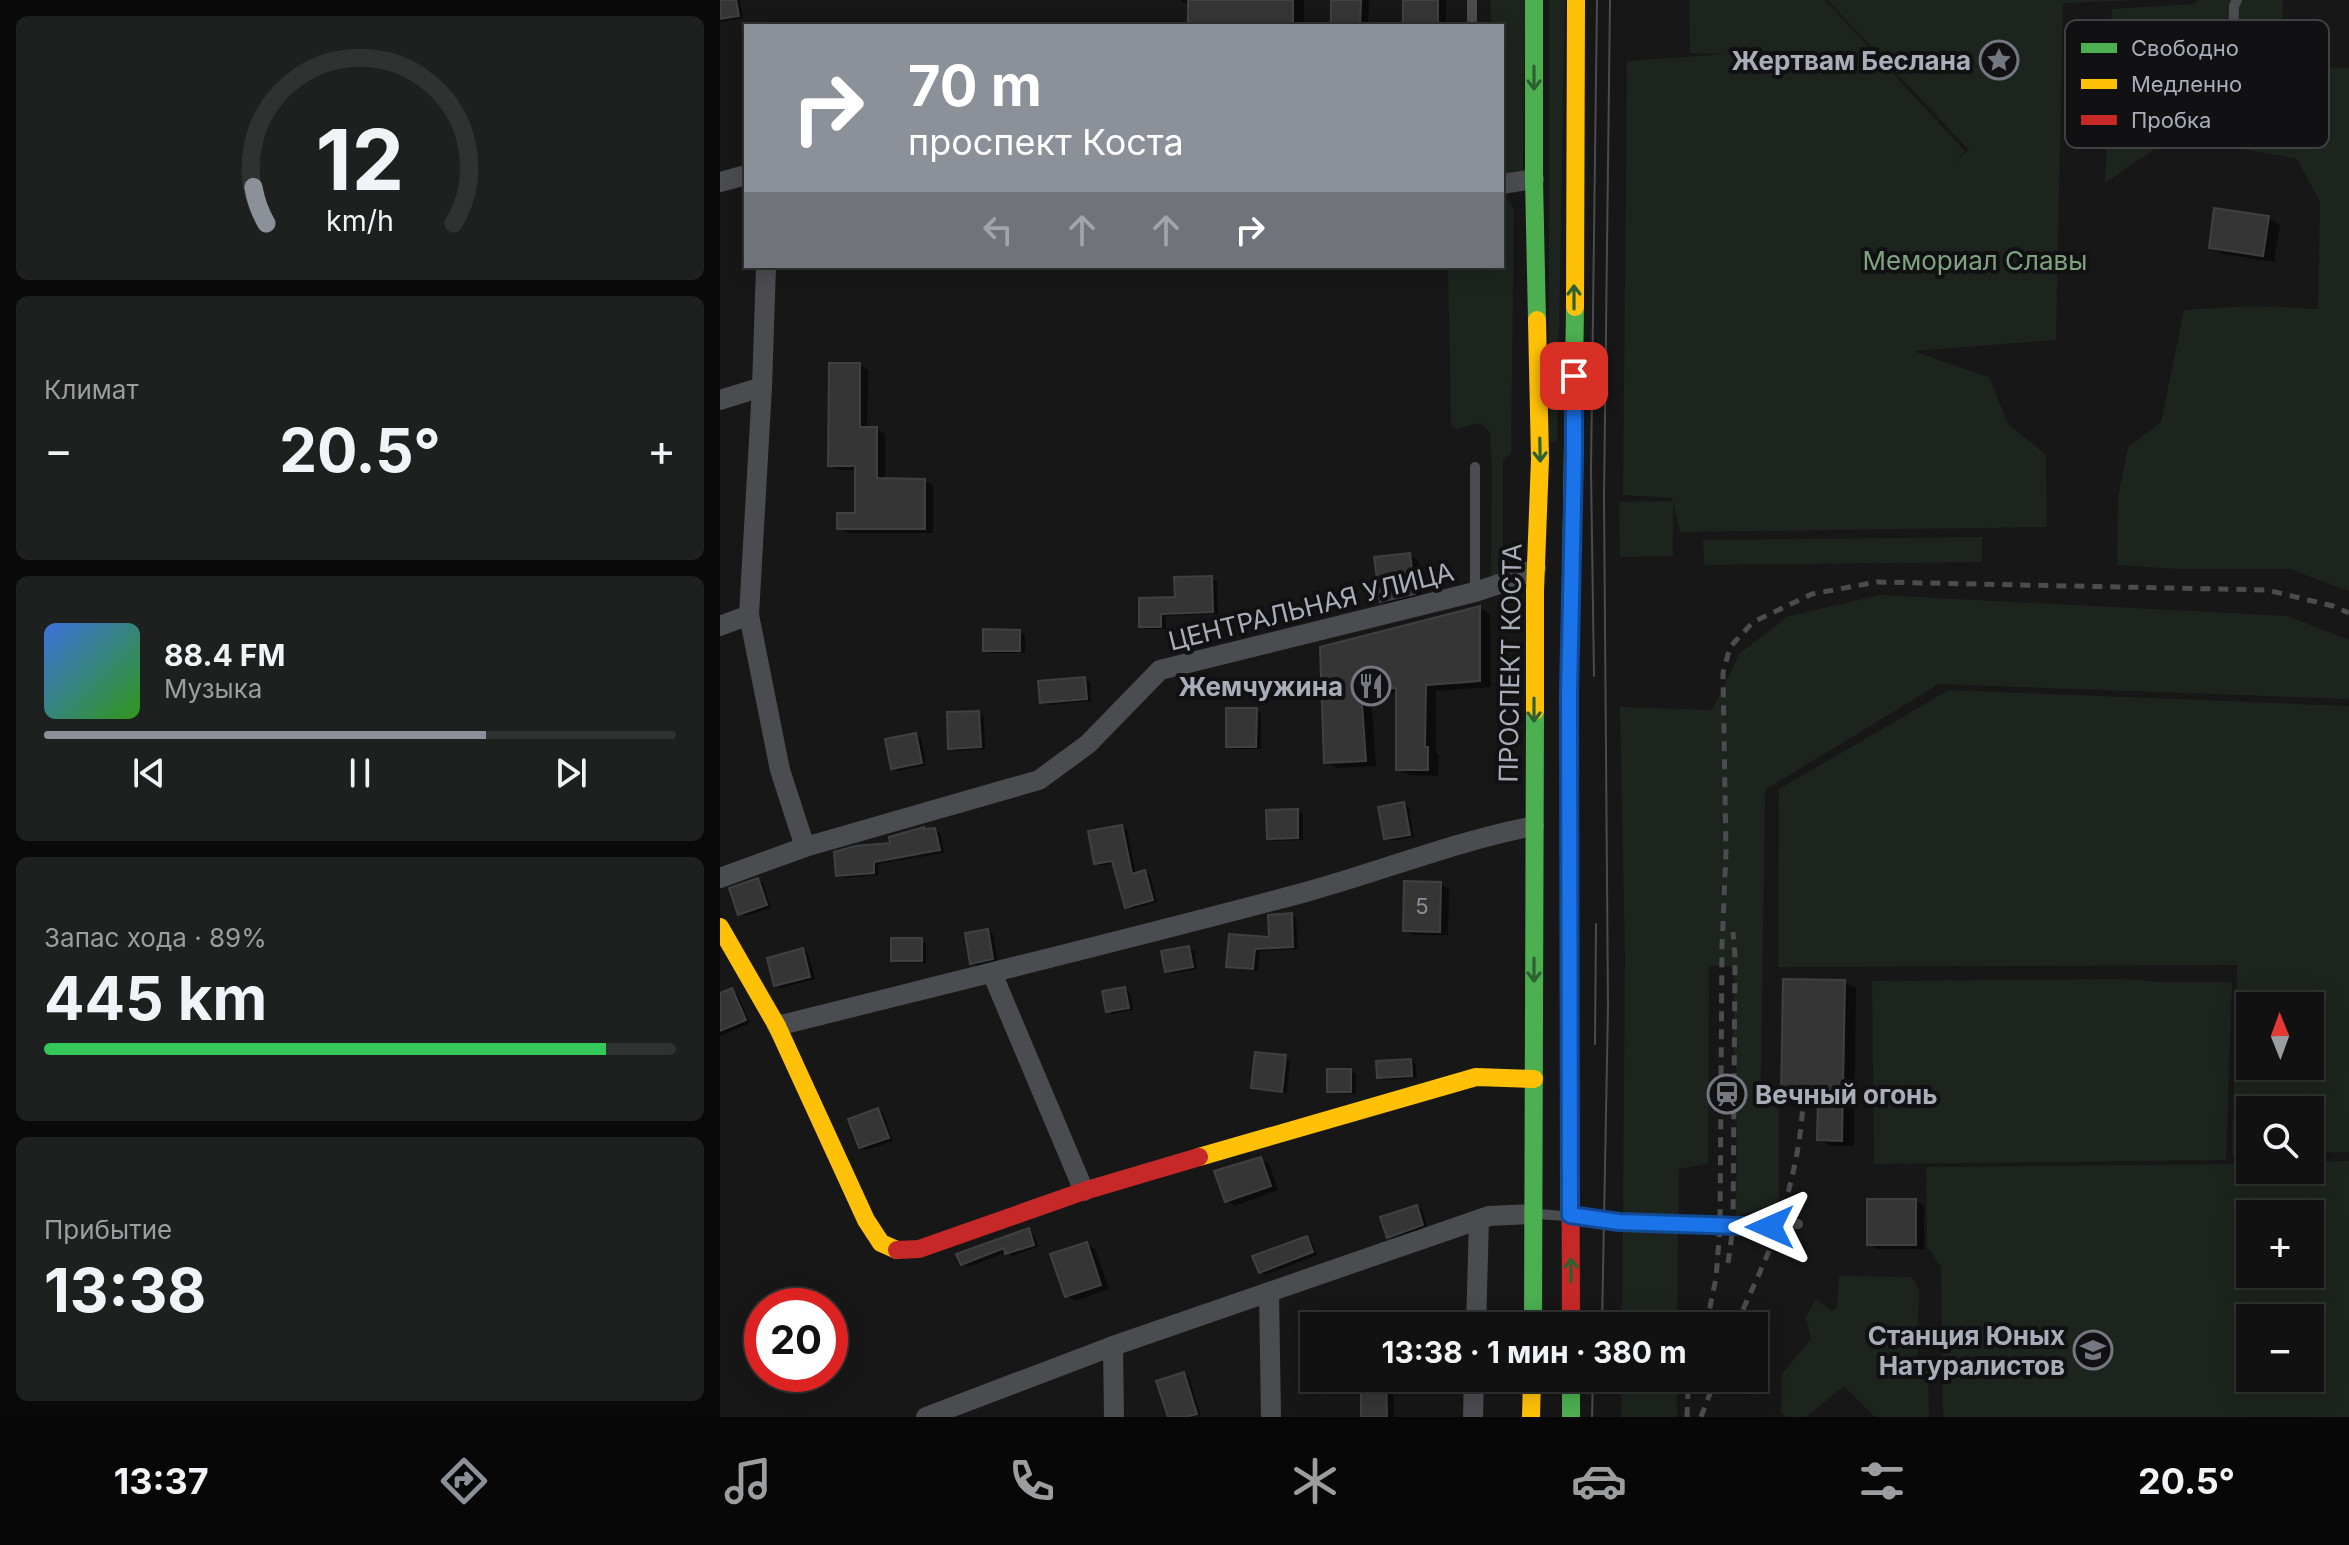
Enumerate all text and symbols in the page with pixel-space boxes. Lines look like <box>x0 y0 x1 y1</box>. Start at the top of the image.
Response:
legend <box>2065 20 2329 148</box>
text: Свободно <box>2131 35 2239 61</box>
place icon: Жертвам Беслана <box>1978 39 2020 81</box>
place label: Жертвам Беслана <box>1732 45 1971 76</box>
text: 70 m <box>908 52 1042 120</box>
icon: right <box>776 56 880 160</box>
one-way arrow <box>1526 64 1542 91</box>
text: Медленно <box>2131 71 2242 97</box>
text: Пробка <box>2131 107 2211 133</box>
text: 12 <box>316 109 404 210</box>
text: проспект Коста <box>908 120 1184 164</box>
text: km/h <box>326 203 394 238</box>
icon: left <box>976 208 1020 252</box>
icon: ahead <box>1060 208 1104 252</box>
icon: ahead <box>1144 208 1188 252</box>
icon: right <box>1228 208 1272 252</box>
park label: Мемориал Славы <box>1863 245 2087 276</box>
one-way arrow <box>1566 284 1582 311</box>
pin <box>1540 342 1608 410</box>
icon: arrive <box>1552 354 1596 398</box>
text: Климат <box>44 374 139 405</box>
text: 20.5° <box>279 414 441 486</box>
text: − <box>44 423 73 477</box>
text: + <box>647 423 676 477</box>
one-way arrow <box>1532 436 1548 463</box>
street label: ПРОСПЕКТ КОСТА <box>1492 543 1528 783</box>
street label: ЦЕНТРАЛЬНАЯ УЛИЦА <box>1165 556 1457 656</box>
text: 88.4 FM <box>164 637 285 673</box>
restaurant icon: Жемчужина <box>1350 665 1392 707</box>
place label: Жемчужина <box>1179 671 1343 702</box>
text: Музыка <box>164 673 262 704</box>
one-way arrow <box>1526 696 1542 723</box>
icon: previous <box>127 751 171 795</box>
icon: pause <box>338 751 382 795</box>
icon: next <box>549 751 593 795</box>
house number: 5 <box>1415 893 1429 919</box>
text: Запас хода · 89% <box>44 922 267 953</box>
one-way arrow <box>1526 956 1542 983</box>
text: 445 km <box>44 962 267 1034</box>
north arrow <box>2236 992 2324 1080</box>
map controls <box>2236 992 2324 1392</box>
station icon: Вечный огонь <box>1706 1073 1748 1115</box>
place label: Вечный огонь <box>1755 1079 1938 1110</box>
button: search <box>2236 1096 2324 1184</box>
position arrow <box>1728 1185 1812 1269</box>
button: + <box>2236 1200 2324 1288</box>
text: Прибытие <box>44 1214 172 1245</box>
text: 13:38 <box>44 1254 206 1326</box>
one-way arrow <box>1563 1257 1579 1284</box>
speed limit sign: 20 <box>744 1288 848 1392</box>
button: − <box>2236 1304 2324 1392</box>
place label: Станция Юных Натуралистов <box>1868 1320 2065 1381</box>
school or university icon: Станция Юных Натуралистов <box>2072 1329 2114 1371</box>
text: 13:38 · 1 мин · 380 m <box>1381 1334 1687 1370</box>
icon: directions <box>436 1453 492 1509</box>
icon: music <box>720 1453 776 1509</box>
icon: phone <box>1004 1453 1060 1509</box>
icon: climate <box>1287 1453 1343 1509</box>
icon: car <box>1571 1453 1627 1509</box>
icon: filters <box>1854 1453 1910 1509</box>
text: 13:37 <box>114 1459 209 1503</box>
text: 20.5° <box>2138 1459 2235 1503</box>

